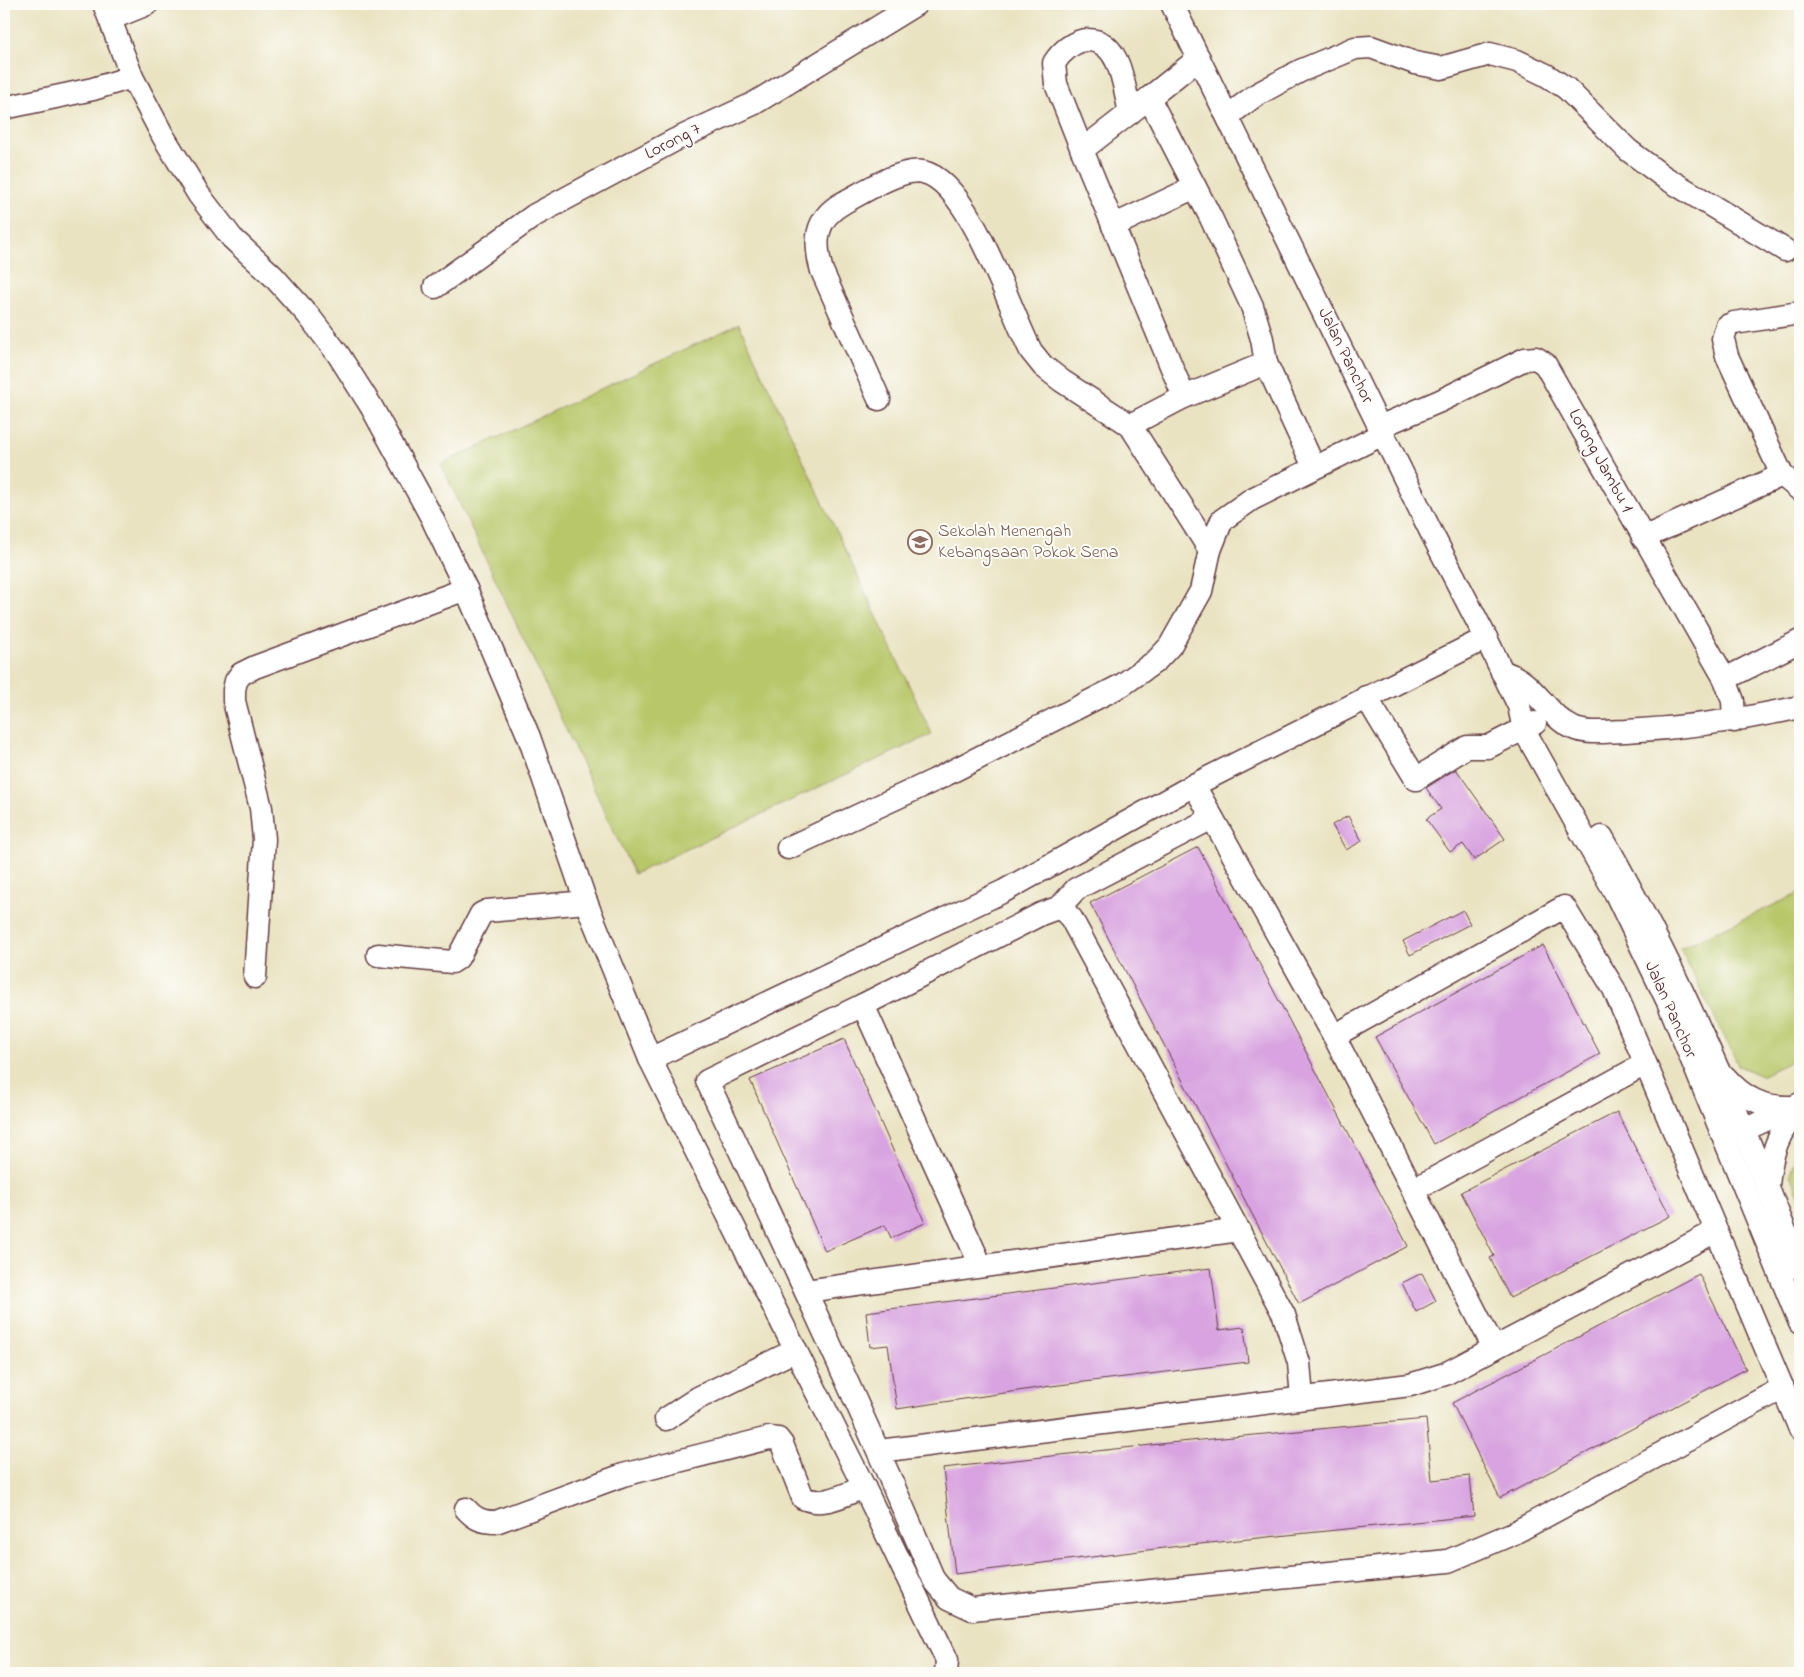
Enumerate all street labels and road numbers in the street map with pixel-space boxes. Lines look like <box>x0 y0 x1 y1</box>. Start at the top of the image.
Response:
street label: Lorong 7 <box>640 117 707 168</box>
street label: Jalan Panchor <box>1311 304 1380 409</box>
street label: Lorong Jambu 1 <box>1560 404 1639 518</box>
street label: Jalan Panchor <box>1637 957 1703 1063</box>

